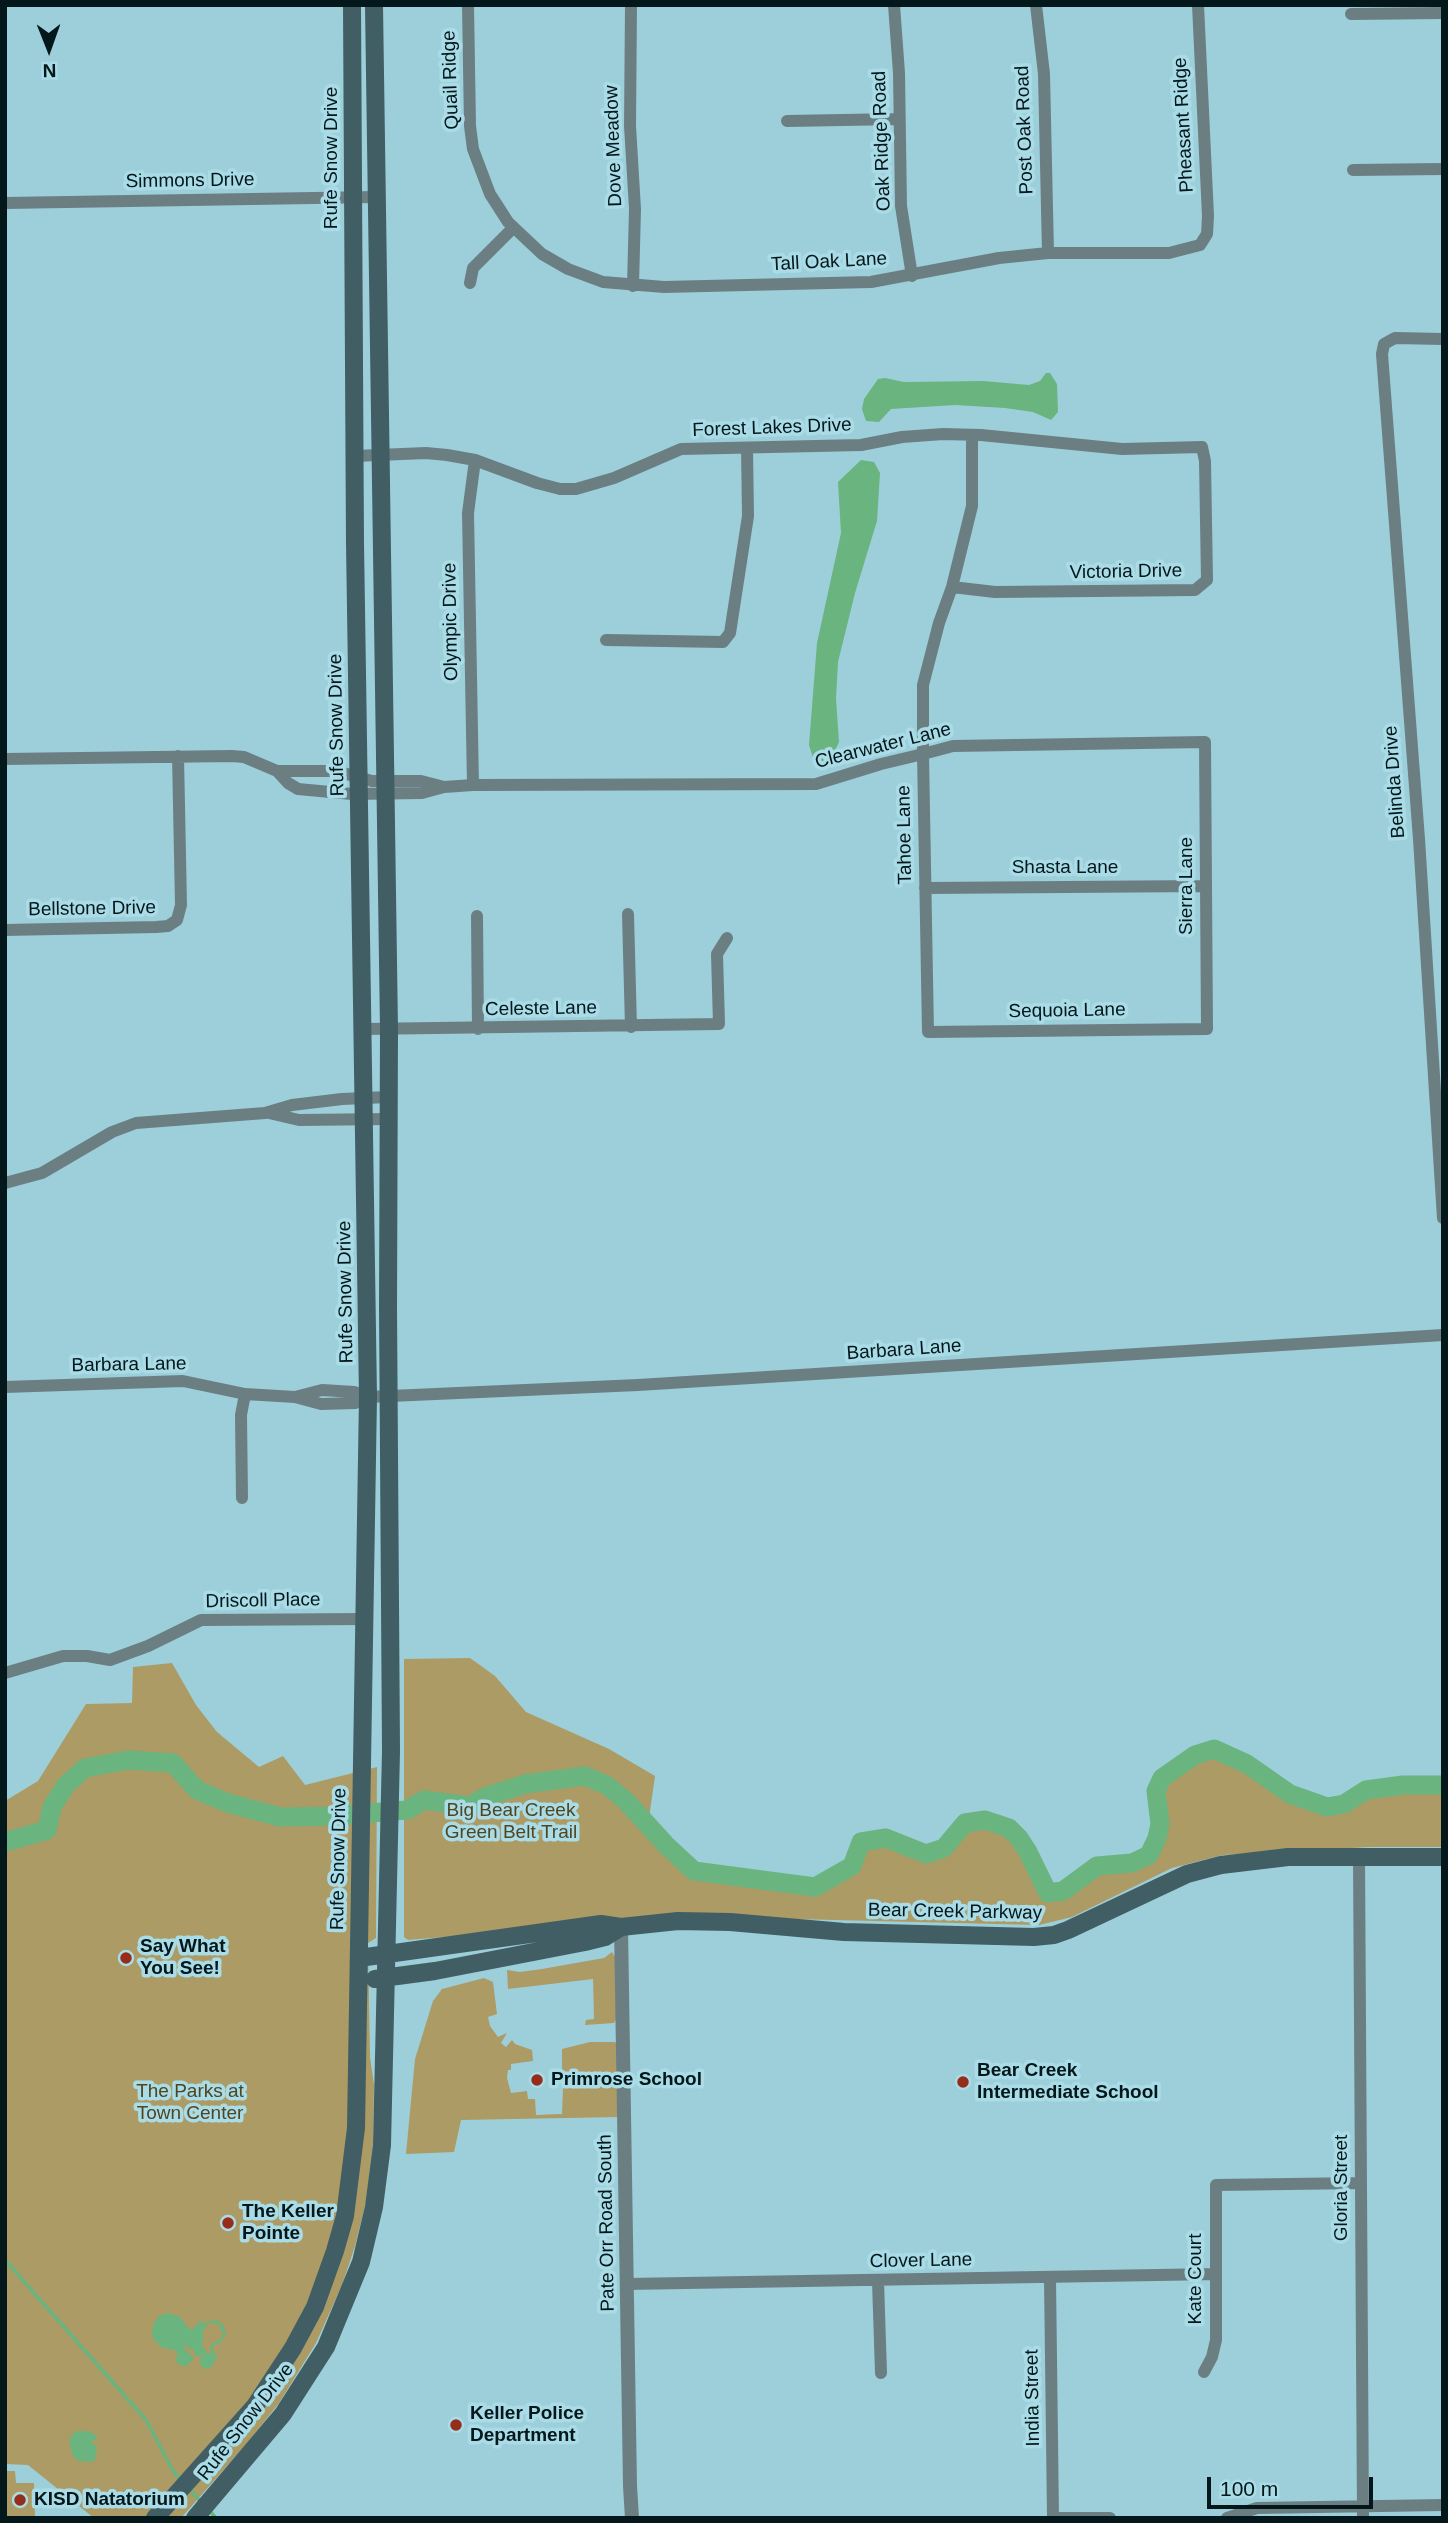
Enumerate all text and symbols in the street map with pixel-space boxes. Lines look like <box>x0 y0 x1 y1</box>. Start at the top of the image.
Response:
north arrow <box>14 14 84 84</box>
street label: Quail Ridge <box>438 30 464 130</box>
street label: Pheasant Ridge <box>1169 57 1199 193</box>
text: N <box>42 60 56 81</box>
street label: Post Oak Road <box>1011 65 1039 195</box>
street label: Oak Ridge Road <box>868 70 896 212</box>
street label: Dove Meadow <box>600 85 628 207</box>
street label: Rufe Snow Drive <box>321 87 343 229</box>
street label: Simmons Drive <box>125 168 255 194</box>
street label: Tall Oak Lane <box>770 248 888 276</box>
street label: Forest Lakes Drive <box>692 414 852 442</box>
street label: Victoria Drive <box>1069 560 1183 584</box>
street label: Olympic Drive <box>439 563 463 681</box>
street label: Rufe Snow Drive <box>324 654 350 796</box>
street label: Clearwater Lane <box>813 718 953 774</box>
street label: Belinda Drive <box>1380 725 1410 839</box>
street label: Tahoe Lane <box>893 785 917 885</box>
street label: Sierra Lane <box>1176 837 1198 935</box>
street label: Shasta Lane <box>1012 857 1118 879</box>
street label: Bellstone Drive <box>28 896 156 922</box>
street label: Celeste Lane <box>485 997 597 1021</box>
street label: Sequoia Lane <box>1008 999 1126 1023</box>
street label: Rufe Snow Drive <box>333 1221 359 1363</box>
street label: Barbara Lane <box>846 1335 962 1365</box>
street label: Barbara Lane <box>71 1353 187 1377</box>
street label: Driscoll Place <box>205 1589 321 1613</box>
street label: Rufe Snow Drive <box>326 1788 352 1930</box>
park label: Big Bear Creek Green Belt Trail <box>445 1800 577 1844</box>
street label: Bear Creek Parkway <box>868 1899 1042 1925</box>
place label: Say What You See! <box>140 1936 226 1980</box>
marker: Say What You See! <box>118 1950 134 1966</box>
place label: Bear Creek Intermediate School <box>977 2060 1159 2104</box>
place label: Primrose School <box>551 2069 702 2091</box>
marker: Primrose School <box>529 2072 545 2088</box>
marker: Bear Creek Intermediate School <box>955 2074 971 2090</box>
park label: The Parks at Town Center <box>136 2081 244 2125</box>
street label: Pate Orr Road South <box>594 2134 620 2312</box>
street label: Gloria Street <box>1331 2135 1353 2241</box>
place label: The Keller Pointe <box>242 2201 334 2245</box>
marker: The Keller Pointe <box>220 2215 236 2231</box>
street label: Kate Court <box>1185 2234 1207 2324</box>
street label: Clover Lane <box>870 2249 972 2273</box>
street label: India Street <box>1021 2349 1045 2447</box>
street label: Rufe Snow Drive <box>193 2359 299 2485</box>
place label: Keller Police Department <box>470 2403 584 2447</box>
marker: Keller Police Department <box>448 2417 464 2433</box>
scale bar <box>1210 2464 1376 2508</box>
text: 100 m <box>1220 2477 1278 2500</box>
place label: KISD Natatorium <box>34 2489 185 2511</box>
marker: KISD Natatorium <box>12 2492 28 2508</box>

